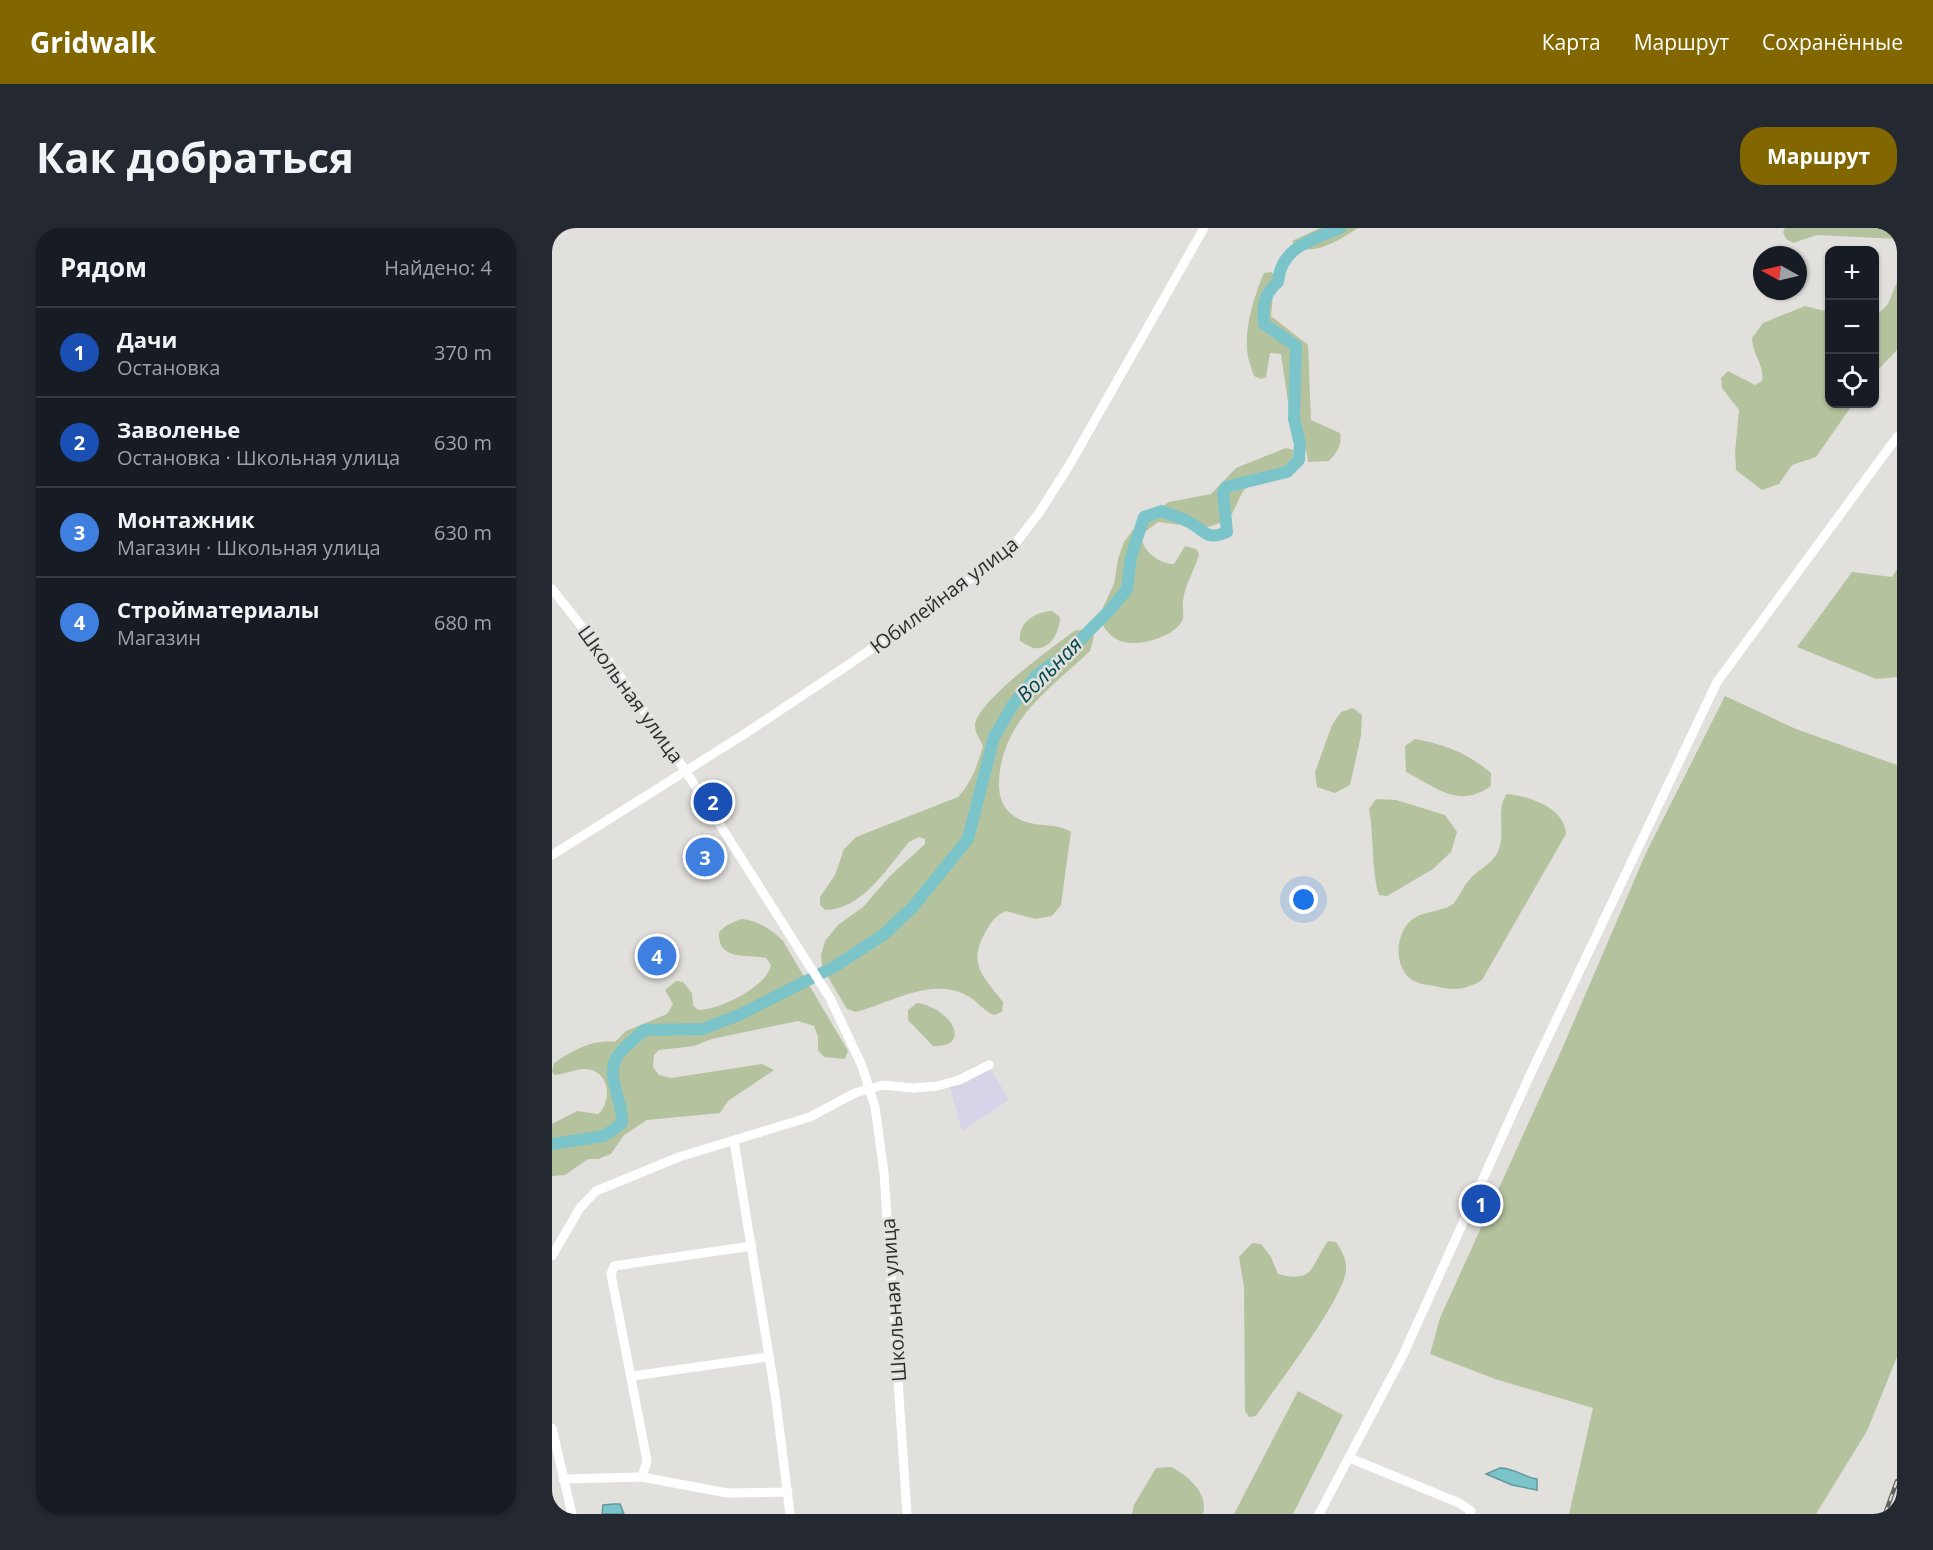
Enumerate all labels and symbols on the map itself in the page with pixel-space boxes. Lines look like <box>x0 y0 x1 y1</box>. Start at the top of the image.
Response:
north arrow <box>1753 246 1807 300</box>
street label: Юбилейная улица <box>864 530 1024 660</box>
street label: Школьная улица <box>572 620 690 768</box>
water label: Вольная <box>1010 630 1088 708</box>
pin: 2 <box>694 780 732 824</box>
pin: 3 <box>686 834 724 880</box>
your location <box>1289 885 1318 914</box>
pin: 4 <box>638 934 676 978</box>
pin: 1 <box>1462 1182 1500 1226</box>
street label: Школьная улица <box>874 1217 912 1383</box>

